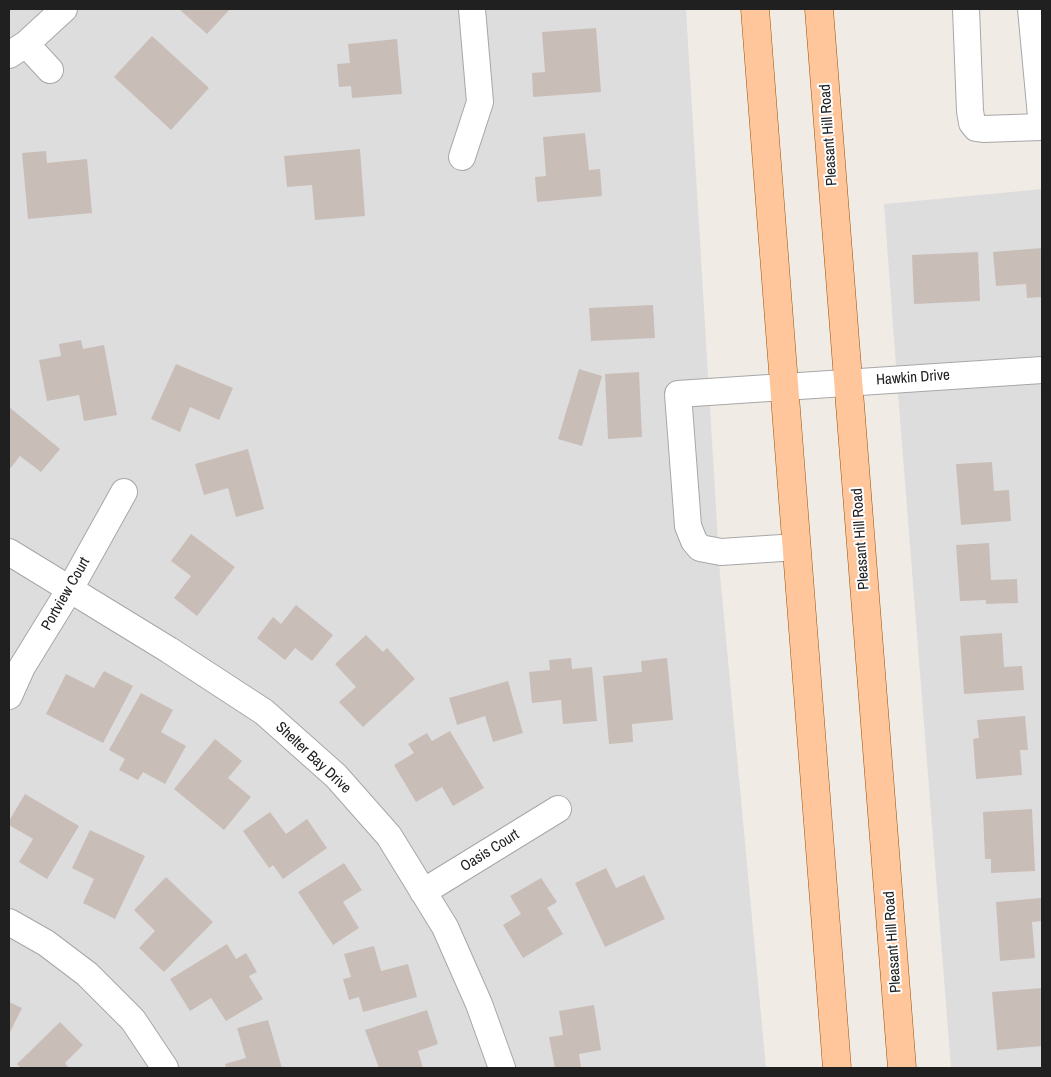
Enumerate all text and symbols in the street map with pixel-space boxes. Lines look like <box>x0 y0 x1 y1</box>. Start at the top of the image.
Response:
street label: Pleasant Hill Road <box>816 84 842 186</box>
street label: Hawkin Drive <box>876 366 950 390</box>
street label: Pleasant Hill Road <box>848 488 874 590</box>
street label: Portview Court <box>38 554 94 634</box>
street label: Shelter Bay Drive <box>272 719 354 797</box>
street label: Oasis Court <box>457 826 523 876</box>
street label: Pleasant Hill Road <box>880 891 906 993</box>

